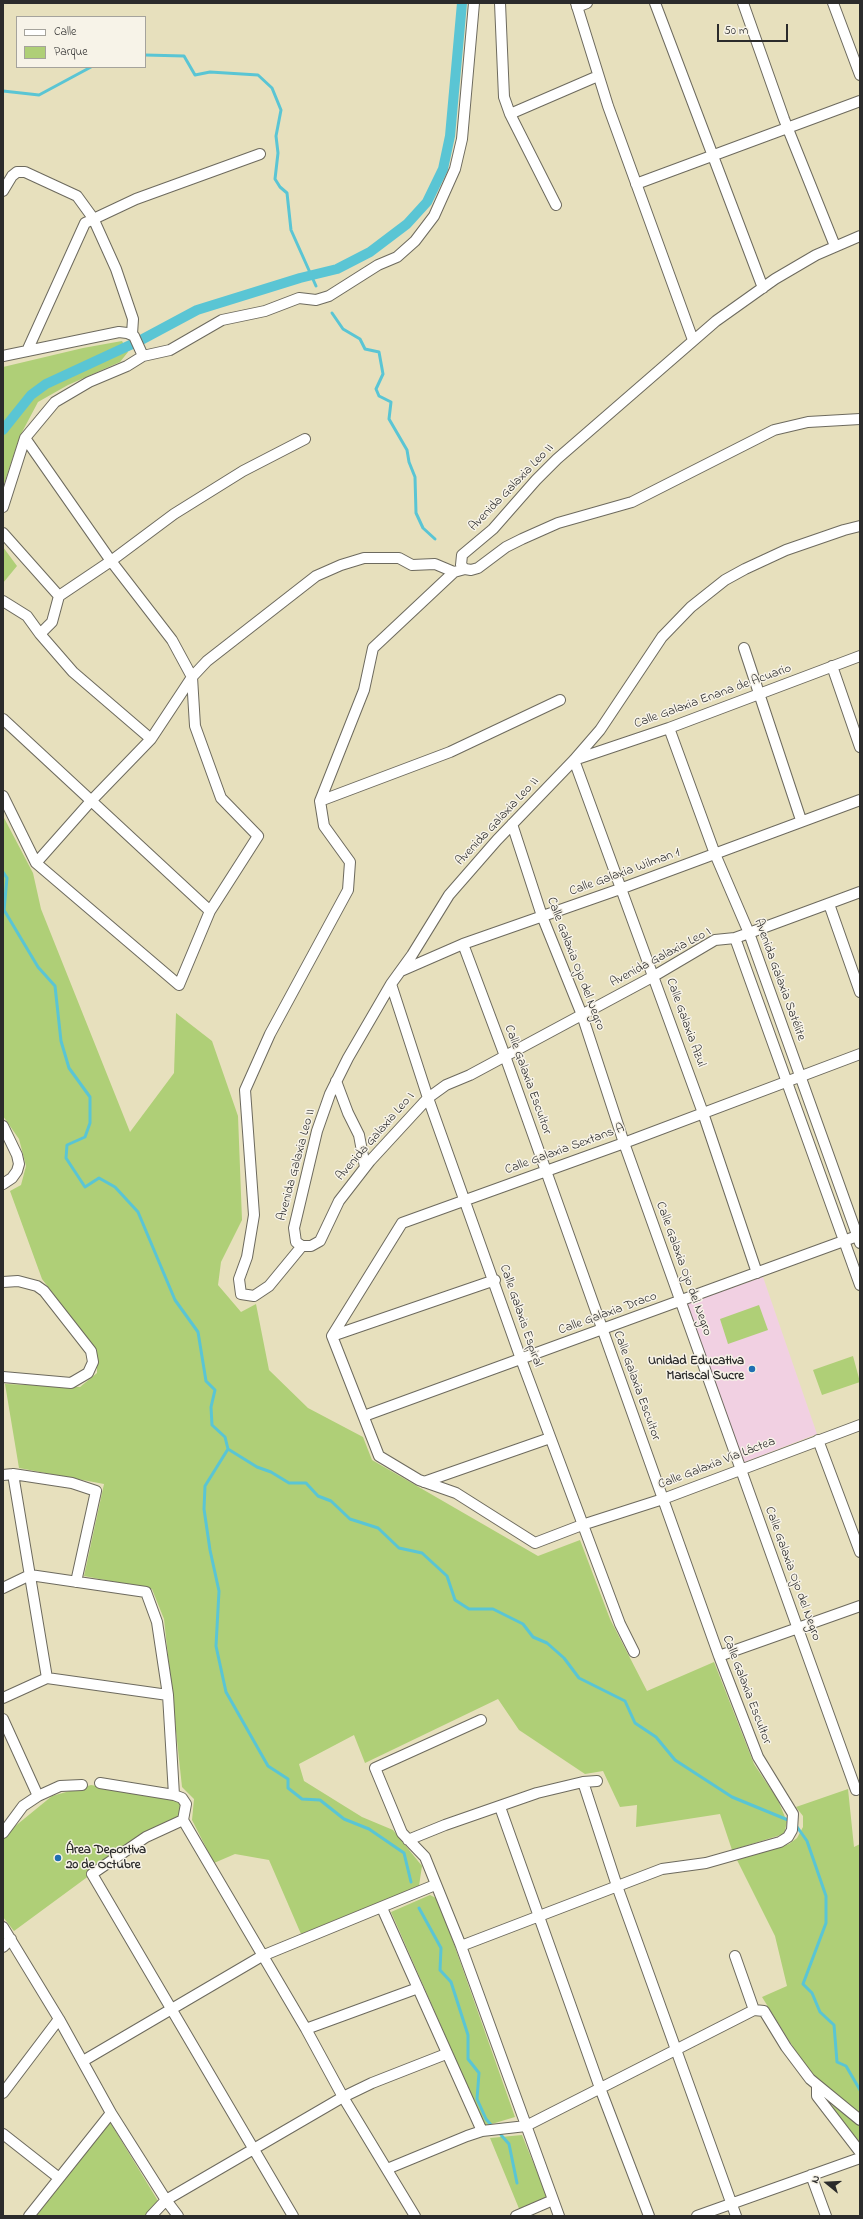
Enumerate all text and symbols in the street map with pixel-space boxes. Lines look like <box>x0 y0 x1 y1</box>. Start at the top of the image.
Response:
legend <box>16 16 146 68</box>
scale bar <box>719 16 790 42</box>
text: 50 m <box>724 22 748 40</box>
text: Calle <box>54 23 76 41</box>
text: Parque <box>54 43 88 61</box>
street label: Avenida Galaxia Leo II <box>466 441 558 535</box>
street label: Calle Galaxia Enana de Acuario <box>632 661 794 733</box>
street label: Avenida Galaxia Leo II <box>453 775 543 869</box>
street label: Calle Galaxia Wilman 1 <box>568 846 682 900</box>
street label: Calle Galaxia Ojo del Negro <box>542 895 608 1033</box>
street label: Avenida Galaxia Satélite <box>750 917 808 1043</box>
street label: Avenida Galaxia Leo I <box>608 925 714 991</box>
street label: Calle Galaxia Azul <box>662 976 708 1070</box>
street label: Calle Galaxia Escultor <box>500 1023 554 1137</box>
street label: Avenida Galaxia Leo I <box>333 1090 419 1184</box>
street label: Avenida Galaxia Leo II <box>275 1107 319 1223</box>
street label: Calle Galaxia Sextans A <box>503 1121 627 1179</box>
street label: Calle Galaxia Ojo del Negro <box>651 1200 715 1338</box>
street label: Calle Galaxis Espiral <box>495 1263 545 1369</box>
street label: Calle Galaxia Draco <box>557 1289 659 1339</box>
street label: Calle Galaxia Escultor <box>609 1329 663 1443</box>
place label: Unidad Educativa Mariscal Sucre <box>648 1354 744 1385</box>
marker: Unidad Educativa Mariscal Sucre <box>747 1364 757 1374</box>
street label: Calle Galaxia Vía Láctea <box>656 1434 778 1494</box>
street label: Calle Galaxia Ojo del Negro <box>760 1505 824 1643</box>
street label: Calle Galaxia Escultor <box>718 1633 774 1747</box>
place label: Área Deportiva 20 de Octubre <box>66 1843 146 1874</box>
marker: Área Deportiva 20 de Octubre <box>53 1853 63 1863</box>
north arrow <box>807 2163 847 2203</box>
text: N <box>807 2173 824 2185</box>

